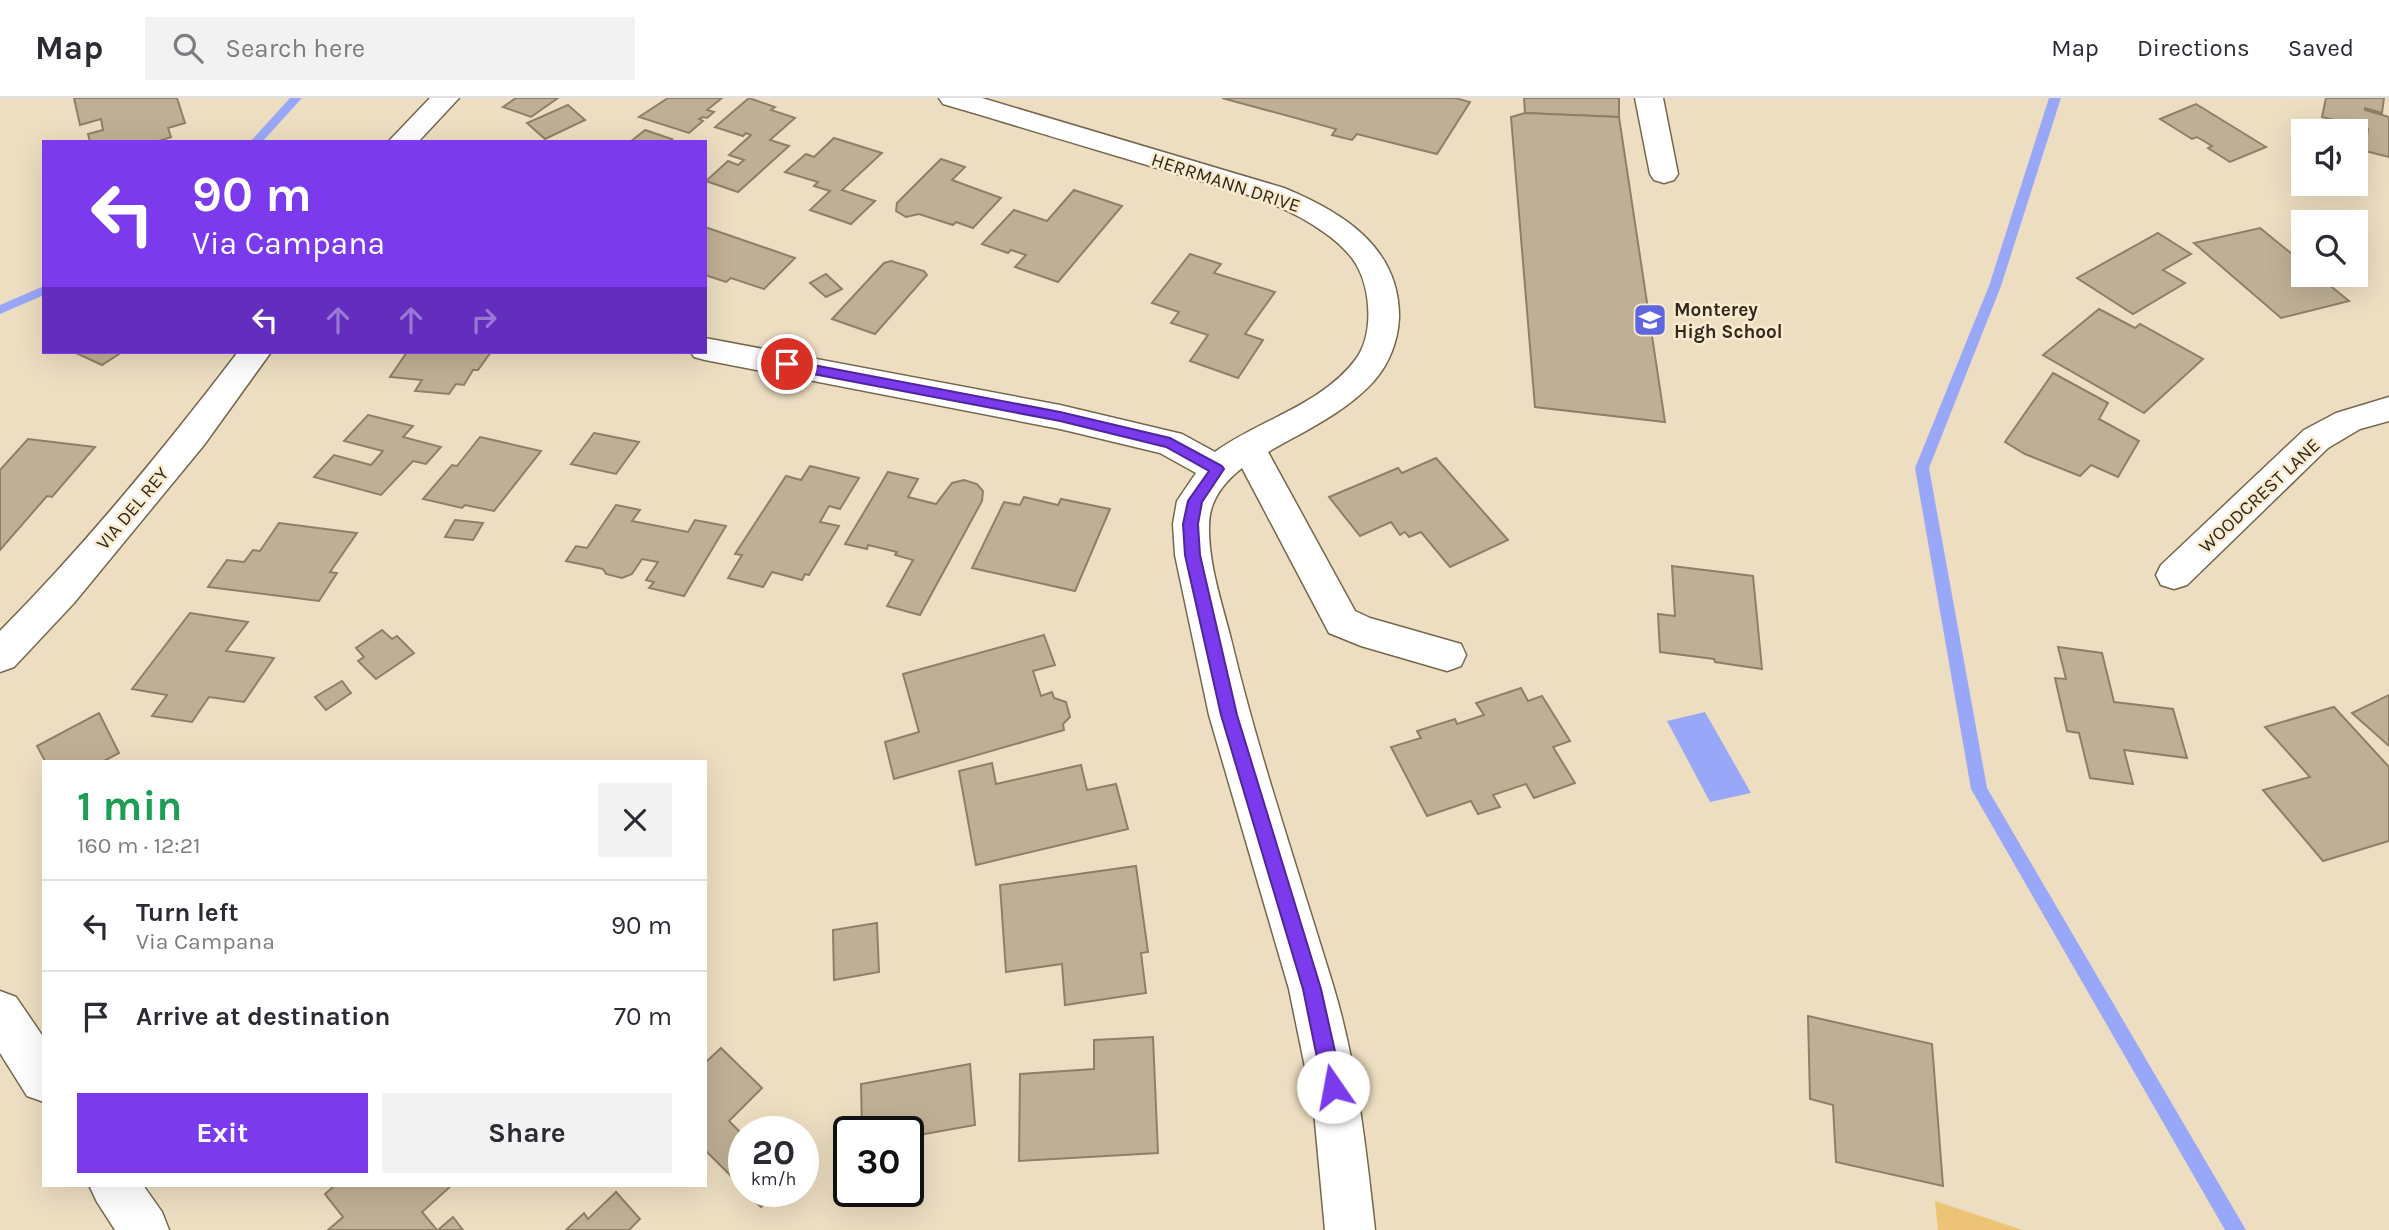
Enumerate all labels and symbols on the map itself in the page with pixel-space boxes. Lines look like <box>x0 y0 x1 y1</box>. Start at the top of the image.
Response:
street label: HERRMANN DRIVE <box>1149 149 1303 217</box>
place label: Monterey High School <box>1674 299 1783 343</box>
school or university icon: Monterey High School <box>1631 301 1669 339</box>
pin <box>757 334 817 394</box>
street label: WOODCREST LANE <box>2195 434 2325 557</box>
street label: VIA DEL REY <box>92 463 174 554</box>
position arrow <box>1296 1050 1370 1124</box>
speed limit sign: 30 <box>833 1116 924 1207</box>

